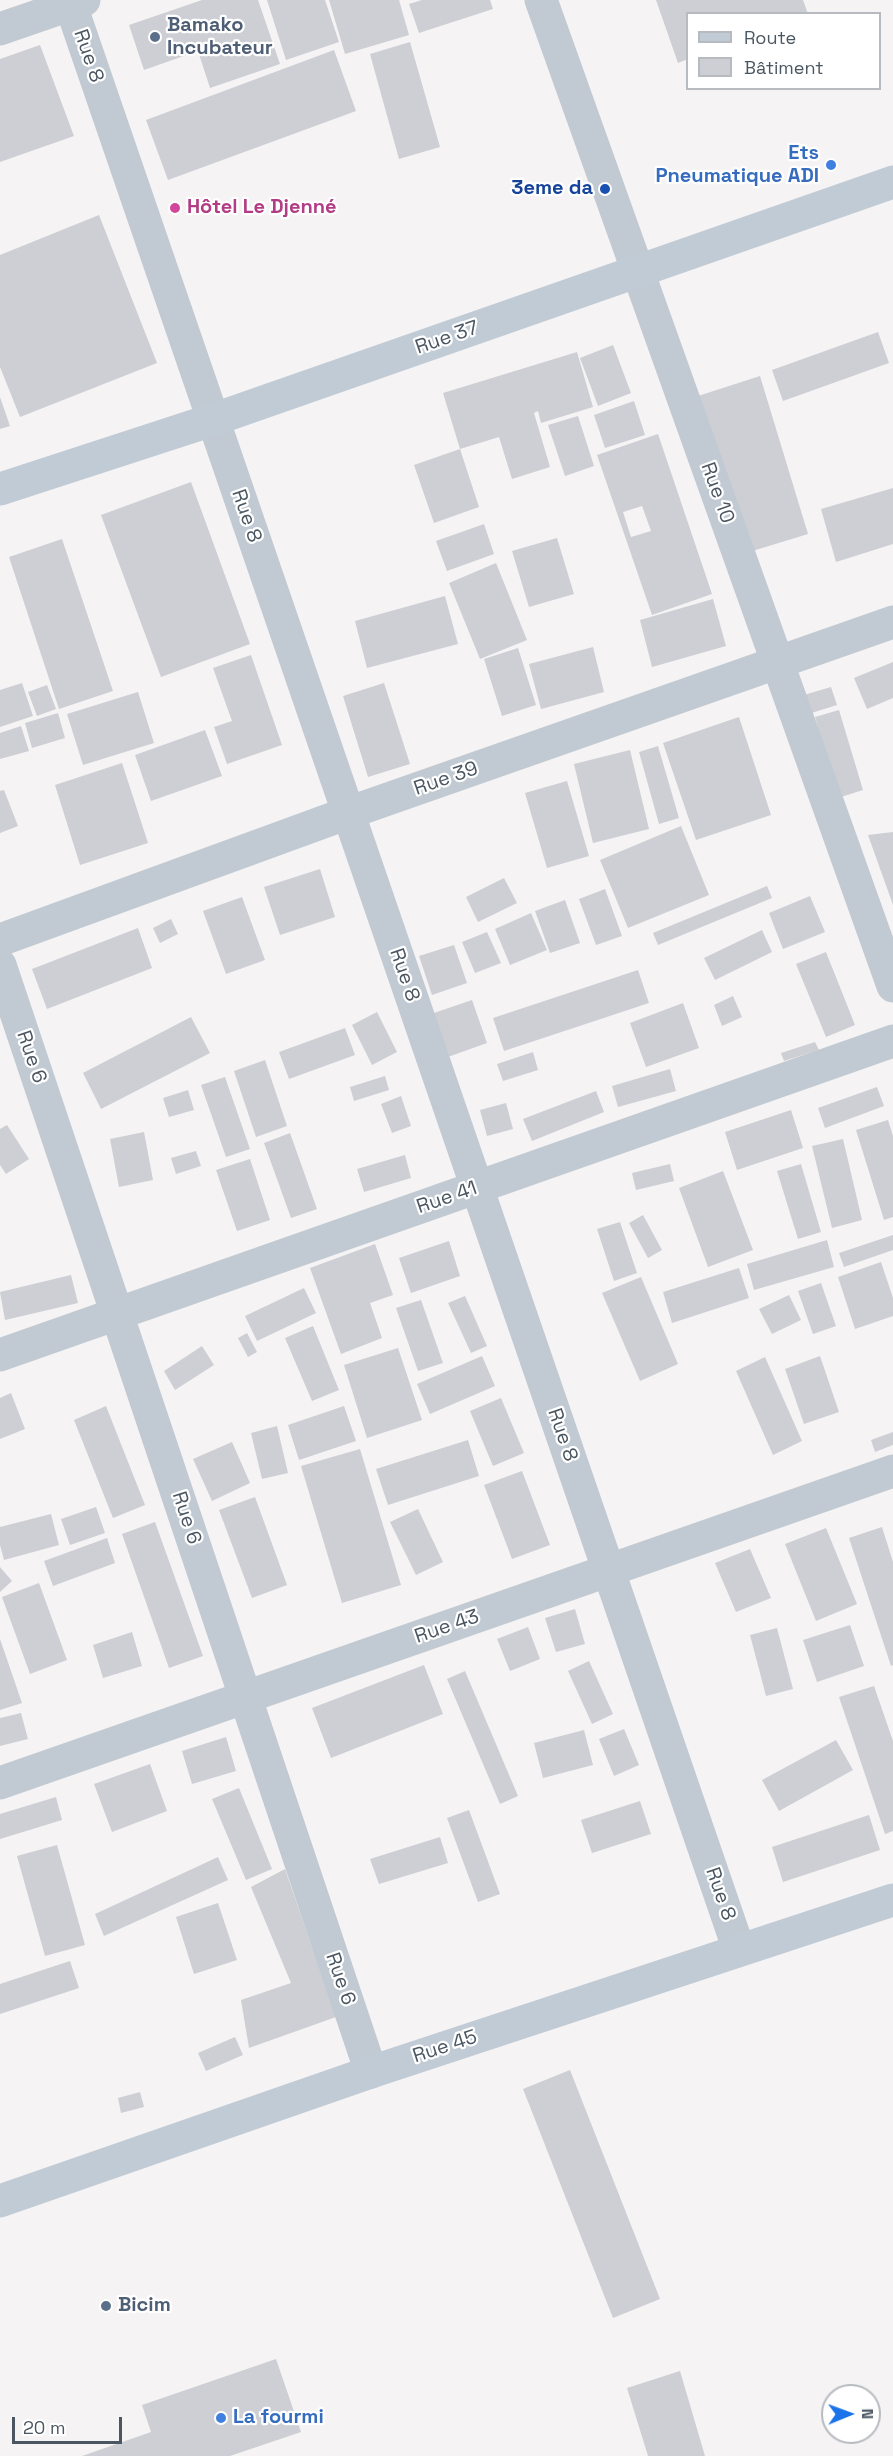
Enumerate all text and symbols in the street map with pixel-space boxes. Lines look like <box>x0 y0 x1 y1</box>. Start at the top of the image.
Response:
legend <box>686 12 881 90</box>
place label: Bamako Incubateur <box>167 14 273 61</box>
street label: Rue 8 <box>68 26 108 86</box>
text: Route <box>744 26 796 49</box>
marker: Bamako Incubateur <box>148 30 162 44</box>
text: Bâtiment <box>744 56 824 79</box>
place label: Ets Pneumatique ADI <box>655 142 819 189</box>
marker: Ets Pneumatique ADI <box>824 158 838 172</box>
place label: 3eme da <box>511 177 593 201</box>
marker: 3eme da <box>598 182 612 196</box>
place label: Hôtel Le Djenné <box>187 196 337 220</box>
marker: Hôtel Le Djenné <box>168 201 182 215</box>
street label: Rue 37 <box>412 316 482 360</box>
street label: Rue 10 <box>695 459 739 527</box>
street label: Rue 8 <box>226 486 266 546</box>
street label: Rue 39 <box>411 757 481 801</box>
street label: Rue 8 <box>384 945 424 1005</box>
street label: Rue 6 <box>11 1028 51 1086</box>
street label: Rue 41 <box>414 1177 480 1219</box>
street label: Rue 8 <box>542 1405 582 1465</box>
street label: Rue 6 <box>166 1489 206 1547</box>
street label: Rue 43 <box>412 1605 482 1649</box>
street label: Rue 8 <box>700 1864 740 1924</box>
street label: Rue 6 <box>320 1950 360 2008</box>
street label: Rue 45 <box>410 2025 480 2069</box>
place label: Bicim <box>118 2294 171 2318</box>
marker: Bicim <box>99 2299 113 2313</box>
north arrow <box>821 2384 881 2444</box>
scale bar <box>15 2405 124 2443</box>
place label: La fourmi <box>233 2406 324 2430</box>
text: N <box>857 2408 878 2419</box>
marker: La fourmi <box>214 2411 228 2425</box>
text: 20 m <box>23 2416 66 2439</box>

